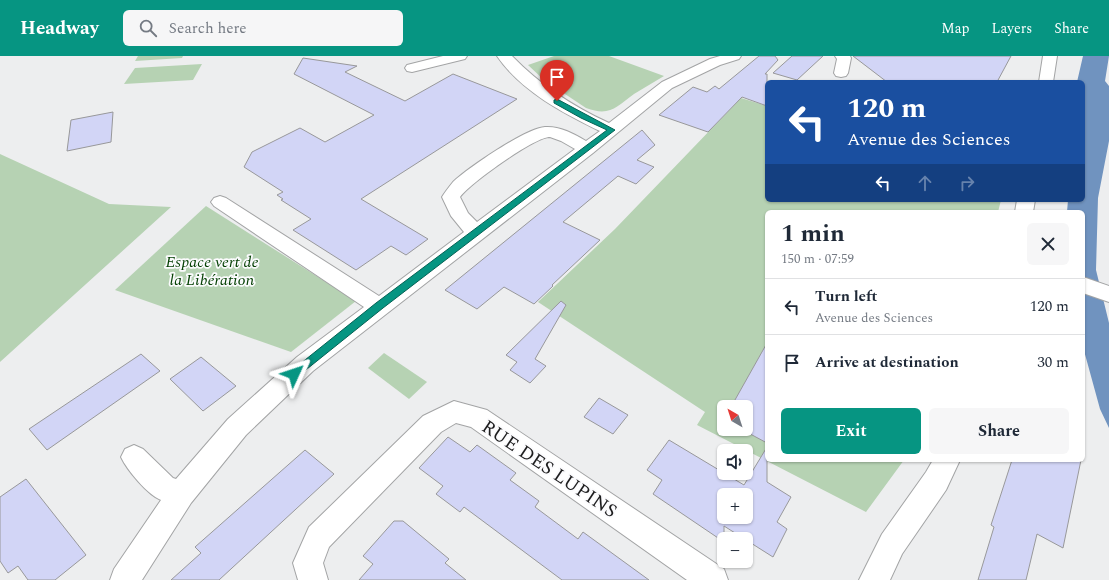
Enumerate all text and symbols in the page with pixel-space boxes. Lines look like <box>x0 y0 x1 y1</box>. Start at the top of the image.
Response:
search box <box>123 10 403 46</box>
text: Headway <box>20 14 99 43</box>
icon: search <box>137 17 159 39</box>
text: Search here <box>169 17 247 40</box>
text: Map <box>941 18 970 39</box>
text: Layers <box>992 18 1032 39</box>
text: Share <box>1054 18 1089 39</box>
pin <box>540 60 574 101</box>
icon: arrive <box>546 66 568 88</box>
text: 120 m <box>847 87 926 130</box>
icon: left <box>781 96 833 148</box>
text: Avenue des Sciences <box>847 126 1010 153</box>
icon: left <box>872 172 894 194</box>
icon: ahead <box>914 172 936 194</box>
icon: right <box>956 172 978 194</box>
text: 1 min <box>781 216 845 252</box>
button: close <box>1027 223 1069 265</box>
text: 150 m · 07:59 <box>781 249 854 269</box>
park label: Espace vert de la Libération <box>165 250 259 292</box>
text: Turn left <box>815 285 877 308</box>
text: 120 m <box>1030 295 1069 318</box>
icon: left <box>781 296 803 318</box>
text: Avenue des Sciences <box>815 308 933 328</box>
text: Arrive at destination <box>815 351 959 374</box>
text: 30 m <box>1037 351 1069 374</box>
icon: arrive <box>781 352 803 374</box>
position arrow <box>273 353 315 395</box>
north arrow <box>717 400 753 436</box>
map controls <box>717 400 753 568</box>
button: Exit <box>781 408 921 454</box>
button: Share <box>929 408 1069 454</box>
street label: RUE DES LUPINS <box>475 413 623 526</box>
button: sound <box>717 444 753 480</box>
button: + <box>717 488 753 524</box>
button: − <box>717 532 753 568</box>

